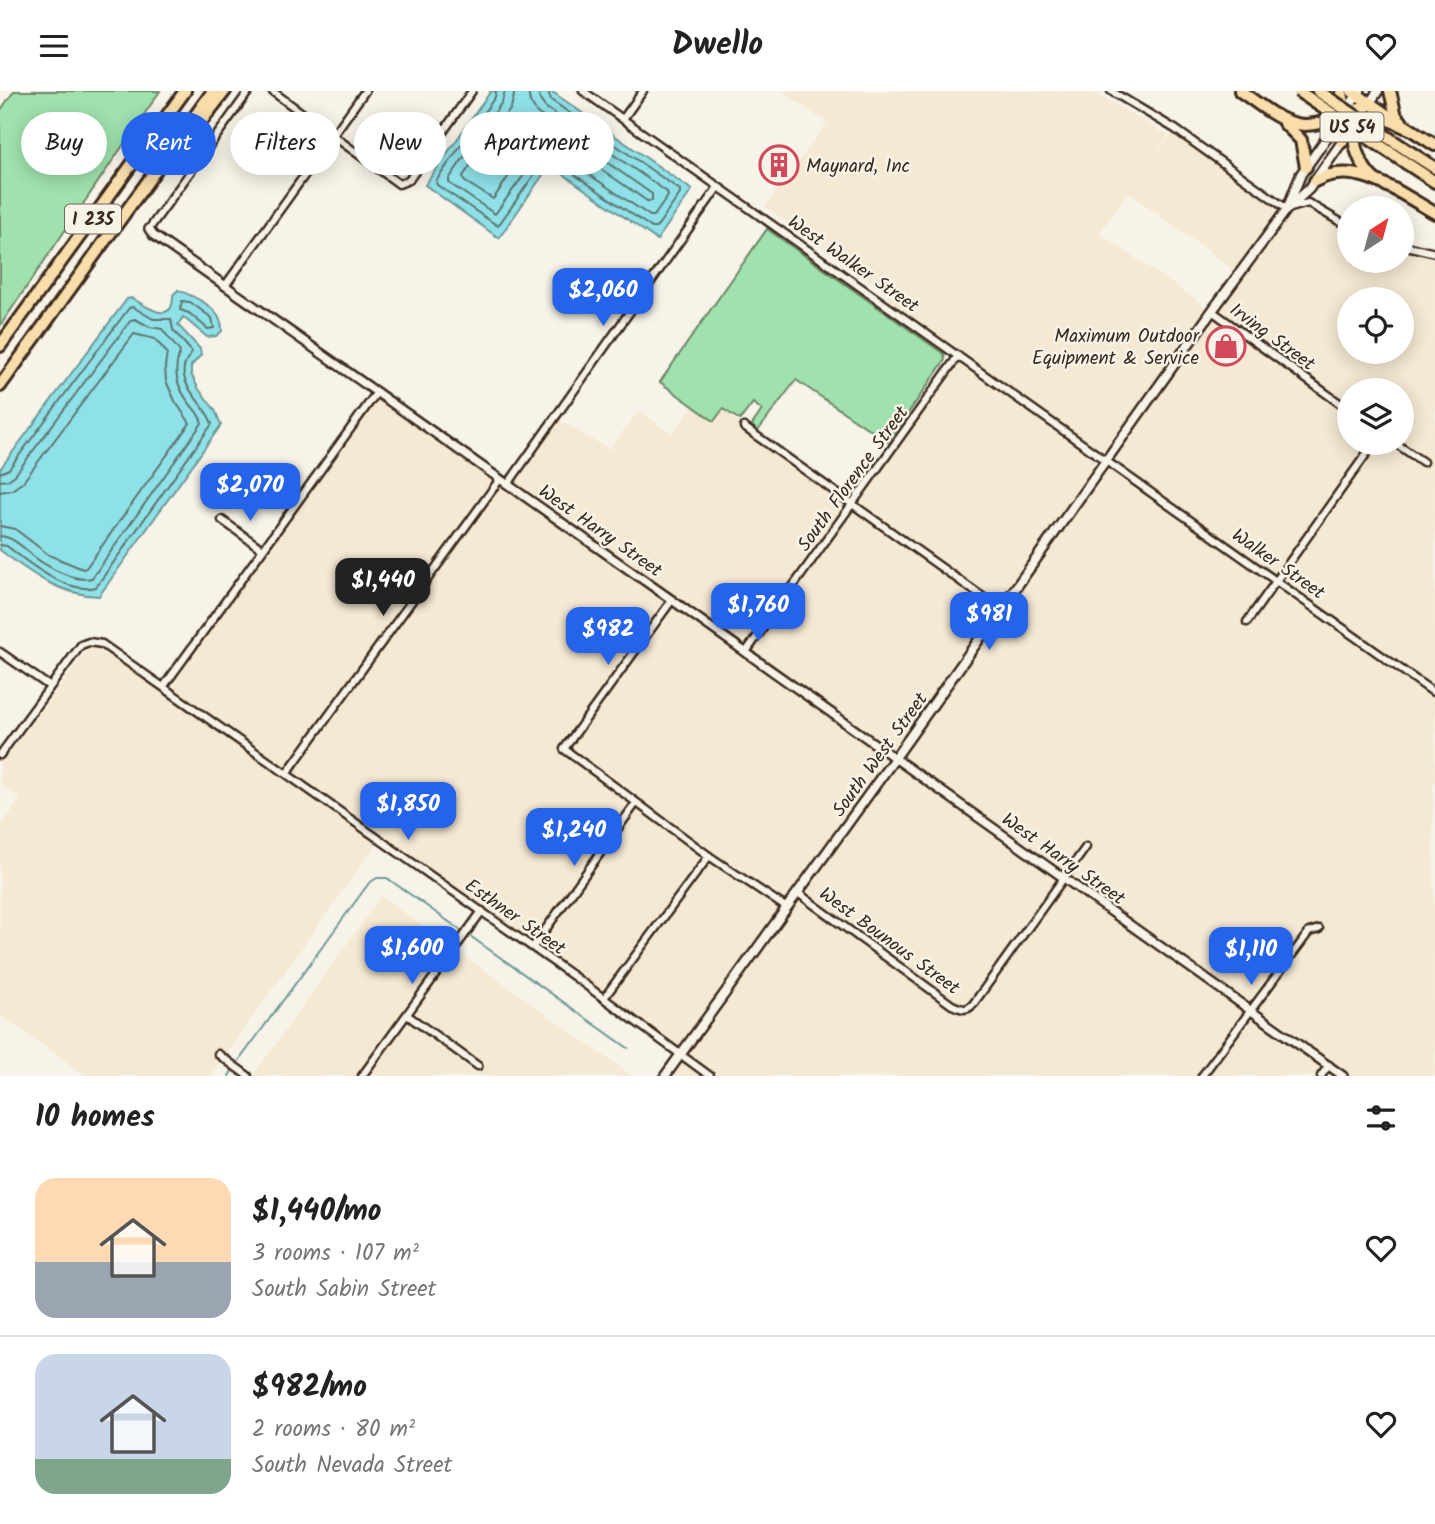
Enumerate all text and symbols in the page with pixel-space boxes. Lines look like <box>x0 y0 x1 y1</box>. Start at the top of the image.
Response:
text: Dwello <box>672 20 763 71</box>
icon: menu <box>35 27 73 65</box>
icon: heart <box>1362 27 1400 65</box>
chip: Buy <box>21 112 107 175</box>
chip: Rent <box>121 112 216 175</box>
chip: Filters <box>230 112 340 175</box>
chip: New <box>354 112 446 175</box>
chip: Apartment <box>460 112 614 175</box>
road number: US 54 <box>1320 113 1384 142</box>
building icon: Maynard, Inc <box>758 144 800 186</box>
place label: Maynard, Inc <box>806 152 910 182</box>
north arrow <box>1337 196 1414 273</box>
map controls <box>1337 196 1414 455</box>
road number: I 235 <box>65 204 121 233</box>
street label: West Walker Street <box>781 208 925 322</box>
pin: $2,060 <box>546 268 660 328</box>
text: $2,060 <box>568 273 638 309</box>
button: locate <box>1337 287 1414 364</box>
street label: Irving Street <box>1223 296 1321 379</box>
place label: Maximum Outdoor Equipment & Service <box>1032 322 1201 374</box>
shop icon: Maximum Outdoor Equipment & Service <box>1205 325 1247 367</box>
button: layers <box>1337 378 1414 455</box>
street label: South Florence Street <box>790 399 917 558</box>
pin: $2,070 <box>193 463 307 523</box>
text: $2,070 <box>216 468 284 504</box>
street label: West Harry Street <box>532 478 669 586</box>
street label: Walker Street <box>1225 521 1331 608</box>
pin: $1,440 <box>326 559 440 618</box>
text: $1,440 <box>351 563 415 599</box>
pin: $1,760 <box>701 583 815 643</box>
text: $1,760 <box>727 588 789 624</box>
pin: $981 <box>948 593 1030 652</box>
text: $981 <box>966 597 1012 633</box>
pin: $982 <box>567 607 649 667</box>
text: $982 <box>582 612 634 648</box>
street label: South West Street <box>825 686 937 824</box>
pin: $1,850 <box>351 783 465 842</box>
text: $1,850 <box>376 787 440 823</box>
street label: West Harry Street <box>995 806 1132 914</box>
pin: $1,240 <box>517 809 631 868</box>
text: $1,240 <box>542 813 606 849</box>
street label: Esthner Street <box>458 872 572 964</box>
street label: West Bounous Street <box>812 880 966 1004</box>
pin: $1,600 <box>355 927 469 986</box>
pin: $1,110 <box>1194 927 1308 987</box>
text: $1,600 <box>381 931 443 967</box>
text: $1,110 <box>1225 932 1277 968</box>
text: 10 homes <box>35 1094 155 1142</box>
icon: filters <box>1362 1099 1400 1137</box>
text: $1,440/mo <box>252 1188 381 1236</box>
icon: home <box>91 1206 175 1290</box>
icon: heart <box>1362 1229 1400 1267</box>
text: 3 rooms · 107 m² <box>252 1236 419 1272</box>
text: South Sabin Street <box>252 1272 437 1308</box>
text: $982/mo <box>252 1364 367 1412</box>
icon: home <box>91 1382 175 1466</box>
icon: heart <box>1362 1405 1400 1443</box>
text: 2 rooms · 80 m² <box>252 1412 415 1448</box>
text: South Nevada Street <box>252 1448 452 1484</box>

